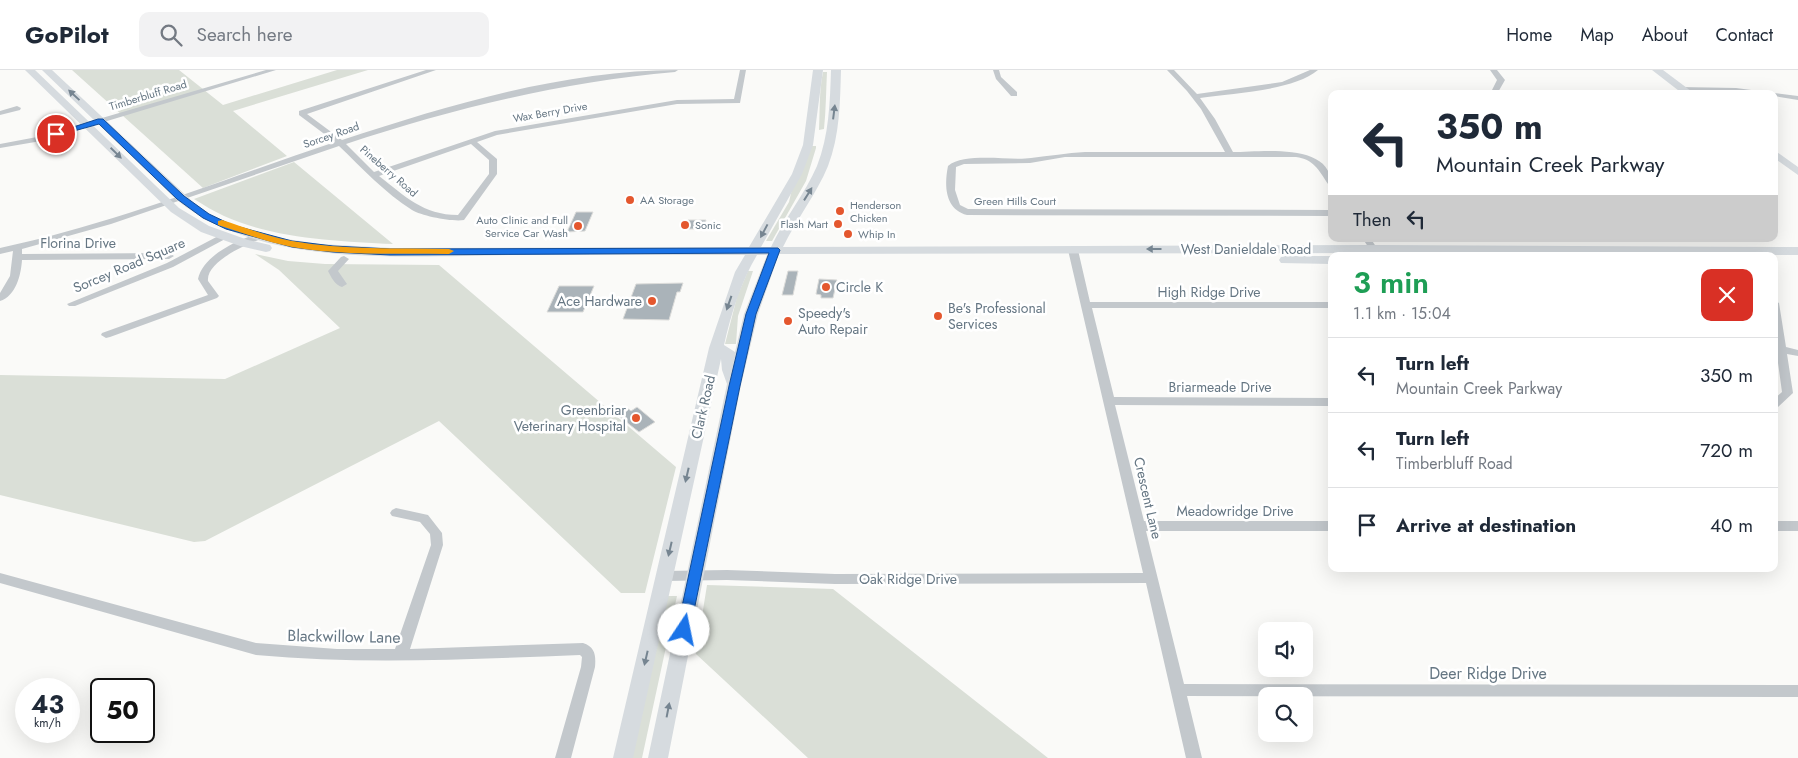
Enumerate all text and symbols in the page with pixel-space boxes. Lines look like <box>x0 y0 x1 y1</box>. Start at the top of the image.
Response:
search box <box>139 12 489 57</box>
text: GoPilot <box>25 17 109 52</box>
icon: search <box>157 21 185 49</box>
text: Search here <box>197 21 293 48</box>
text: Home <box>1506 22 1552 48</box>
text: Map <box>1580 22 1614 48</box>
text: About <box>1642 22 1687 48</box>
text: Contact <box>1715 22 1773 48</box>
street label: Timberbluff Road <box>107 76 189 114</box>
one-way arrow <box>68 89 80 101</box>
street label: Wax Berry Drive <box>512 98 589 126</box>
text: 350 m <box>1436 102 1543 152</box>
one-way arrow <box>830 104 838 120</box>
icon: left <box>1353 110 1418 175</box>
pin <box>35 113 77 155</box>
street label: Sorcey Road <box>301 118 361 152</box>
icon: arrive <box>42 120 70 148</box>
street label: Pineberry Road <box>357 141 421 201</box>
one-way arrow <box>110 147 122 159</box>
text: Mountain Creek Parkway <box>1436 148 1665 180</box>
one-way arrow <box>803 187 812 200</box>
place label: AA Storage <box>640 192 694 208</box>
street label: Green Hills Court <box>974 193 1056 209</box>
marker: AA Storage <box>624 194 636 206</box>
place label: Henderson Chicken <box>850 197 901 226</box>
marker: Henderson Chicken <box>834 205 846 217</box>
icon: left <box>1402 205 1430 233</box>
text: Then <box>1353 206 1392 233</box>
place label: Auto Clinic and Full Service Car Wash <box>476 212 568 241</box>
place label: Flash Mart <box>781 216 828 232</box>
place label: Sonic <box>695 217 721 233</box>
marker: Flash Mart <box>832 218 844 230</box>
marker: Sonic <box>679 219 691 231</box>
marker: Auto Clinic and Full Service Car Wash <box>572 220 584 232</box>
one-way arrow <box>760 223 768 238</box>
place label: Whip In <box>858 226 896 242</box>
marker: Whip In <box>842 228 854 240</box>
street label: Sorcey Road Square <box>70 232 188 298</box>
street label: Florina Drive <box>40 233 116 253</box>
street label: West Danieldale Road <box>1181 239 1311 259</box>
one-way arrow <box>1146 245 1162 253</box>
text: 3 min <box>1353 261 1429 304</box>
button: close <box>1701 269 1753 321</box>
place label: Circle K <box>836 277 883 297</box>
marker: Circle K <box>820 281 832 293</box>
street label: High Ridge Drive <box>1157 282 1261 302</box>
place label: Ace Hardware <box>557 291 642 311</box>
marker: Ace Hardware <box>646 295 658 307</box>
one-way arrow <box>725 296 732 311</box>
place label: Be's Professional Services <box>948 298 1046 334</box>
text: 1.1 km · 15:04 <box>1353 302 1451 325</box>
place label: Speedy's Auto Repair <box>798 303 868 339</box>
marker: Be's Professional Services <box>932 310 944 322</box>
marker: Speedy's Auto Repair <box>782 315 794 327</box>
text: Turn left <box>1396 350 1469 377</box>
icon: left <box>1353 361 1381 389</box>
text: 350 m <box>1700 362 1753 389</box>
street label: Clark Road <box>686 373 720 441</box>
street label: Briarmeade Drive <box>1168 377 1272 397</box>
text: Mountain Creek Parkway <box>1396 377 1562 400</box>
place label: Greenbriar Veterinary Hospital <box>514 400 626 436</box>
marker: Greenbriar Veterinary Hospital <box>630 412 642 424</box>
text: Turn left <box>1396 425 1469 452</box>
icon: left <box>1353 436 1381 464</box>
text: 720 m <box>1700 437 1753 464</box>
text: Timberbluff Road <box>1396 452 1513 475</box>
street label: Crescent Lane <box>1129 455 1167 541</box>
one-way arrow <box>683 468 691 483</box>
street label: Meadowridge Drive <box>1176 501 1294 521</box>
icon: arrive <box>1353 511 1381 539</box>
text: Arrive at destination <box>1396 512 1576 539</box>
text: 40 m <box>1710 512 1753 539</box>
one-way arrow <box>666 542 674 557</box>
street label: Oak Ridge Drive <box>859 569 957 589</box>
position arrow <box>657 603 709 655</box>
map controls <box>1258 622 1313 742</box>
button: sound <box>1258 622 1313 677</box>
street label: Blackwillow Lane <box>287 624 401 649</box>
one-way arrow <box>642 650 650 665</box>
street label: Deer Ridge Drive <box>1429 662 1547 685</box>
speed limit sign: 50 <box>90 678 155 743</box>
text: 43 <box>31 686 64 722</box>
button: search <box>1258 687 1313 742</box>
one-way arrow <box>664 702 672 718</box>
text: km/h <box>34 714 61 732</box>

